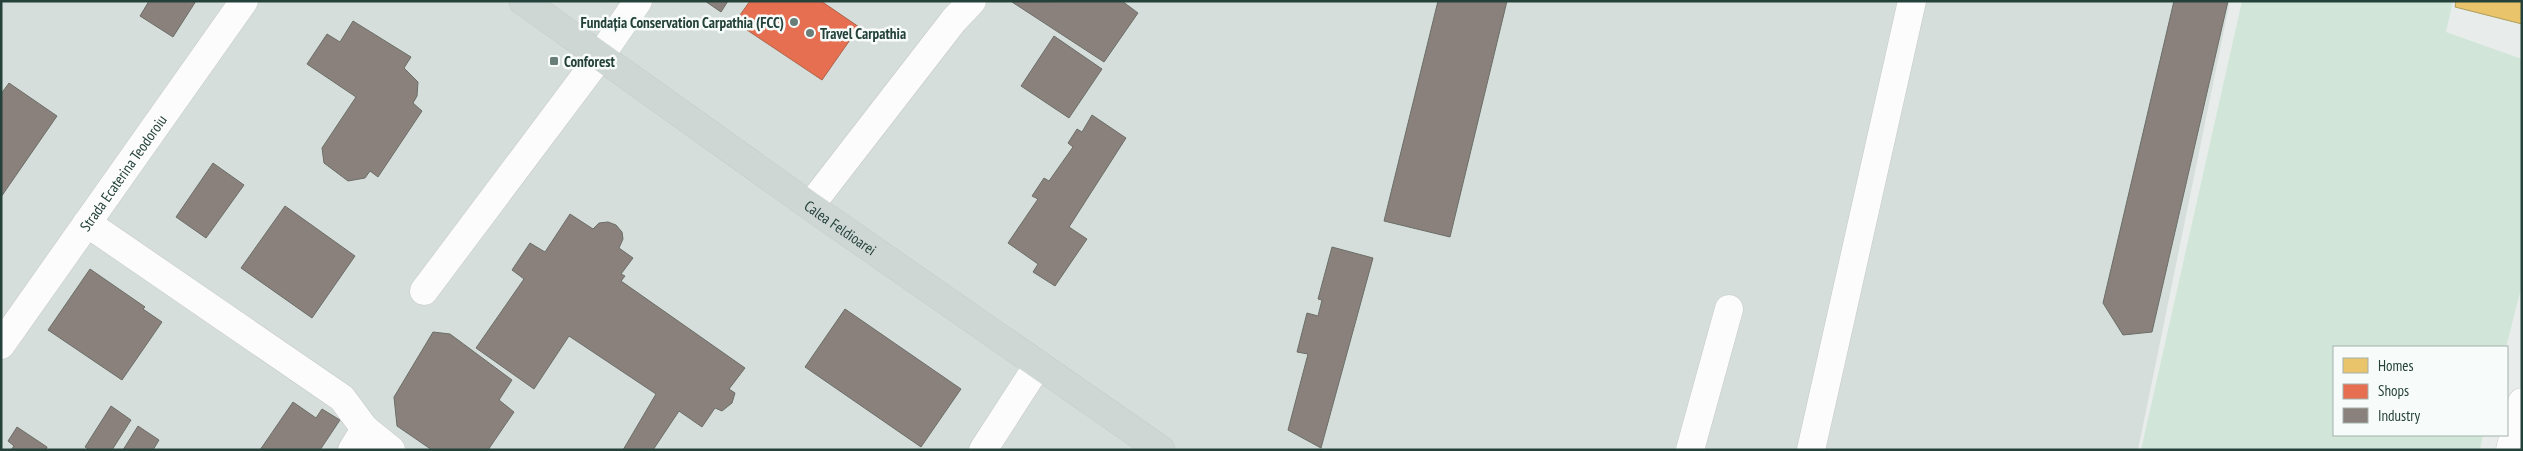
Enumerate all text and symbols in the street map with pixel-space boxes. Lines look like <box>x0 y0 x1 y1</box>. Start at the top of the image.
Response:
place label: Fundația Conservation Carpathia (FCC) <box>581 13 784 32</box>
marker: Fundația Conservation Carpathia (FCC) <box>788 16 800 28</box>
place label: Travel Carpathia <box>820 24 906 43</box>
marker: Travel Carpathia <box>804 27 816 39</box>
place label: Conforest <box>564 52 616 71</box>
marker: Conforest <box>548 55 560 67</box>
street label: Strada Ecaterina Teodoroiu <box>75 111 170 235</box>
street label: Calea Feldioarei <box>801 196 880 259</box>
legend <box>2333 346 2508 436</box>
text: Homes <box>2378 356 2414 375</box>
text: Shops <box>2378 381 2409 400</box>
text: Industry <box>2378 406 2420 425</box>

